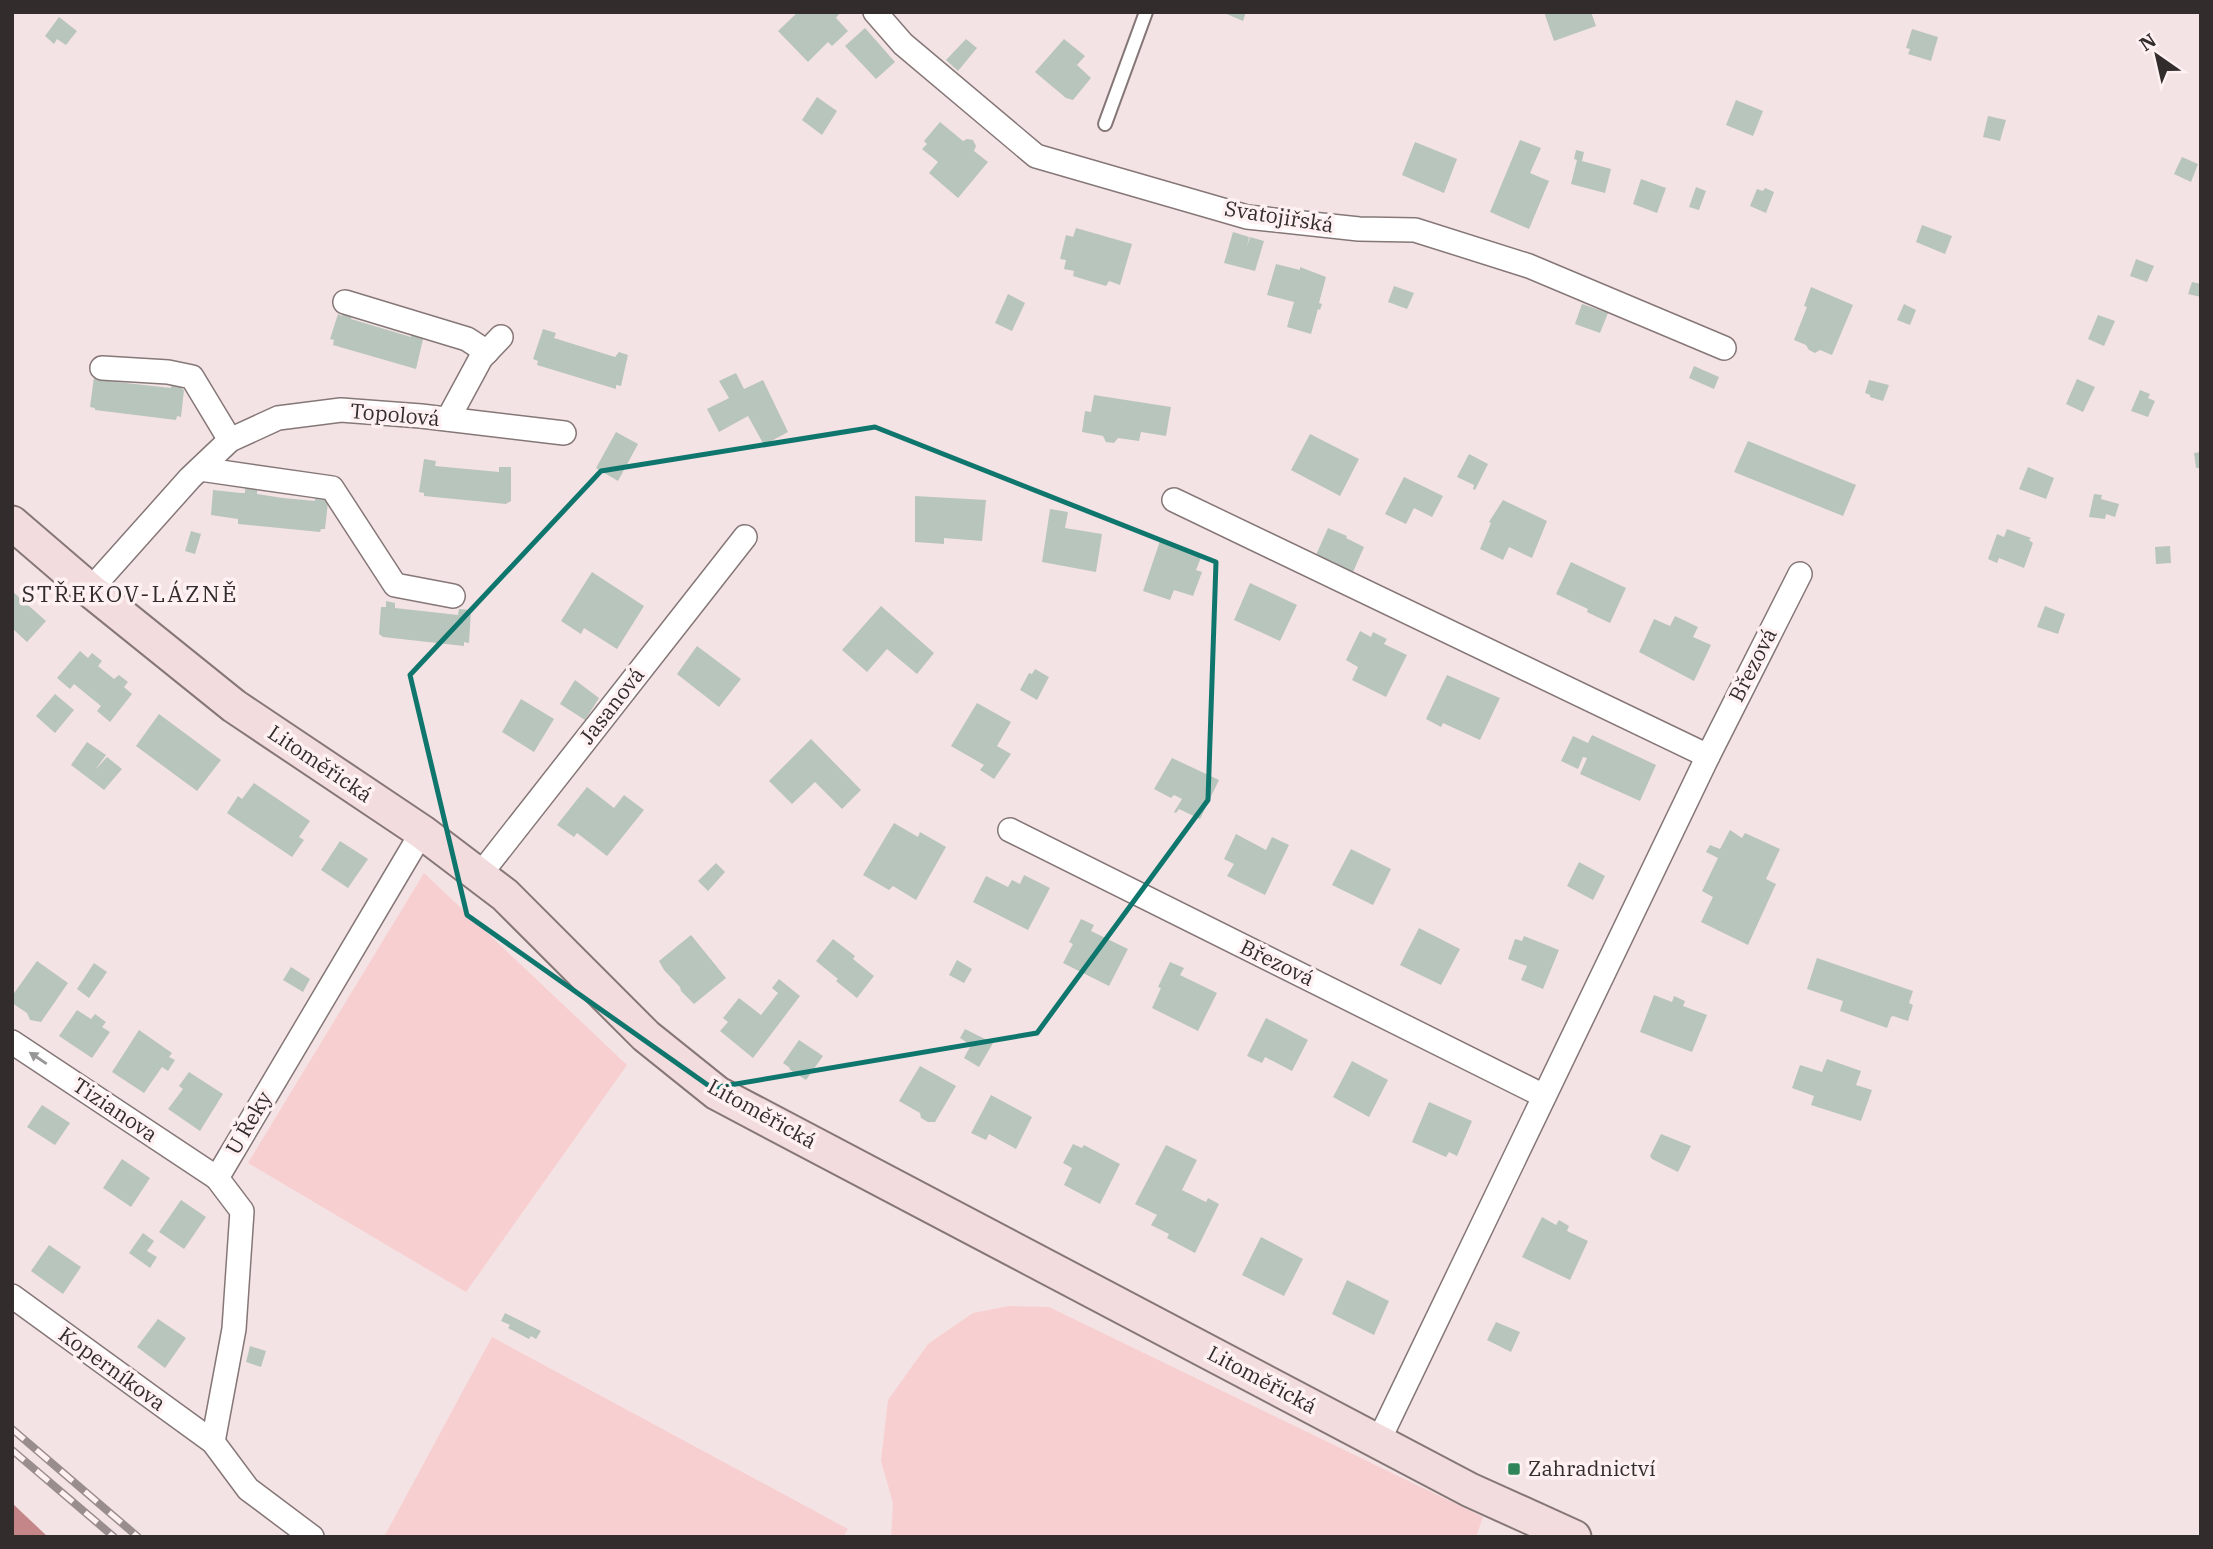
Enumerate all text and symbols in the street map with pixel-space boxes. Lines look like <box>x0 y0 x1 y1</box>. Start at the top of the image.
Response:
north arrow <box>2122 21 2192 91</box>
text: N <box>2135 28 2160 56</box>
street label: Svatojiřská <box>1223 194 1336 238</box>
street label: Topolová <box>349 396 441 432</box>
district label: STŘEKOV-LÁZNĚ <box>22 578 238 608</box>
street label: Březová <box>1722 623 1783 706</box>
street label: Jasanová <box>572 661 650 750</box>
street label: Litoměřická <box>263 718 378 808</box>
street label: Březová <box>1236 932 1319 992</box>
one-way arrow <box>28 1052 47 1065</box>
street label: Tizianova <box>68 1071 163 1148</box>
street label: Litoměřická <box>703 1072 822 1154</box>
street label: U Řeky <box>219 1085 278 1159</box>
street label: Koperníkova <box>53 1320 172 1417</box>
street label: Litoměřická <box>1203 1339 1322 1420</box>
place label: Zahradnictví <box>1528 1454 1656 1482</box>
marker: Zahradnictví <box>1506 1461 1522 1477</box>

